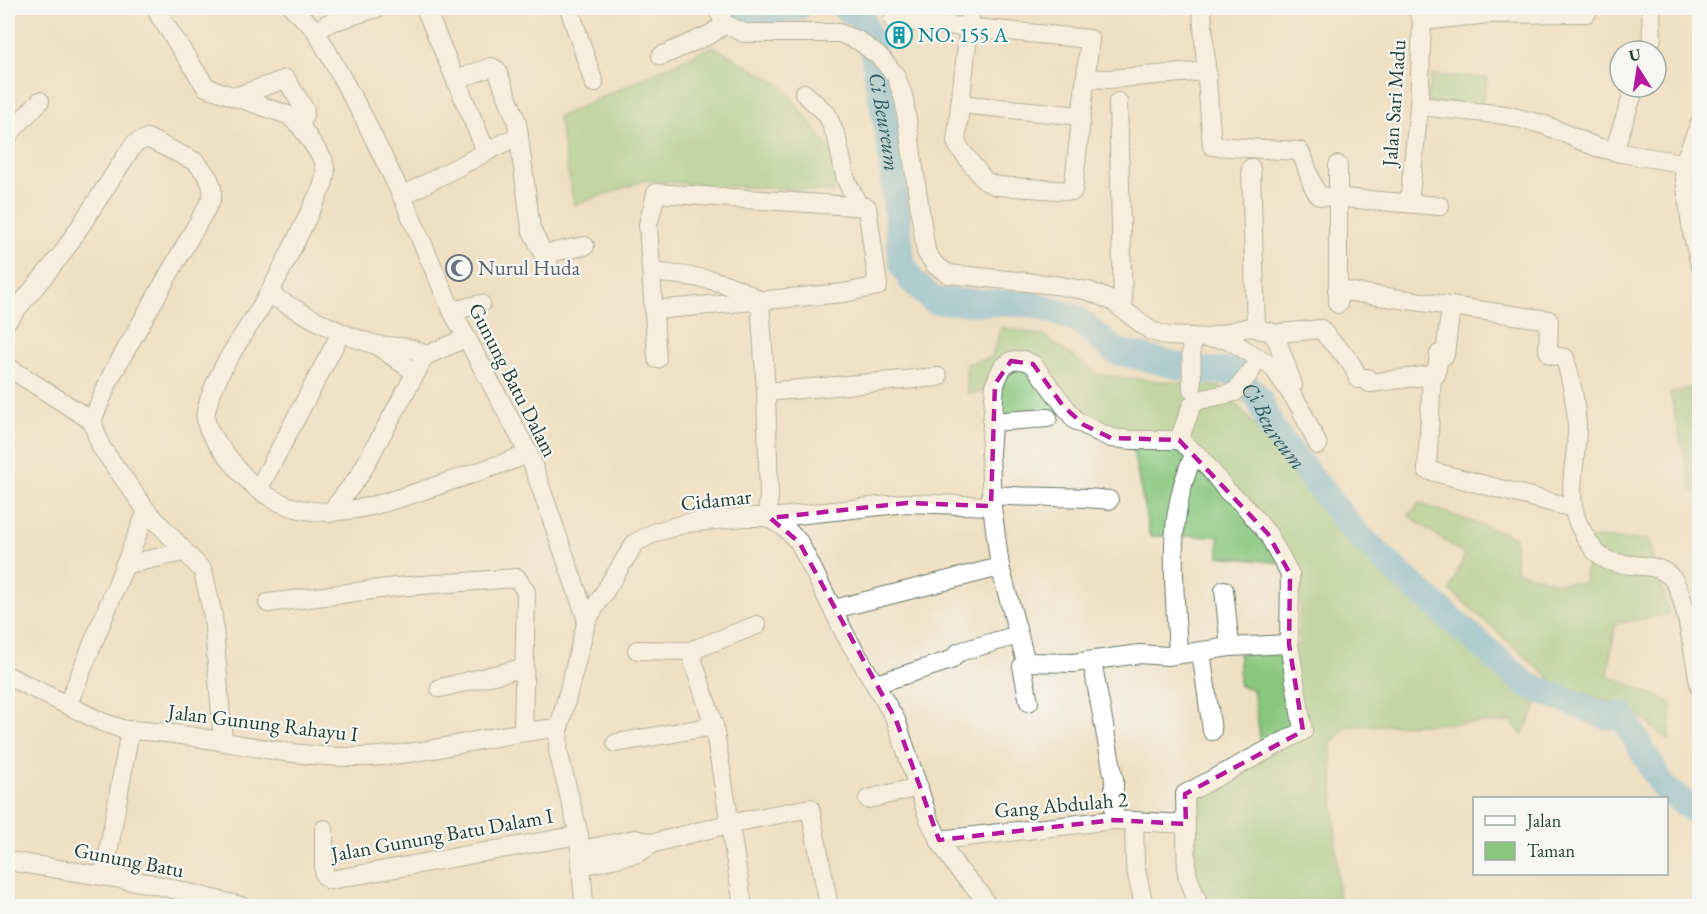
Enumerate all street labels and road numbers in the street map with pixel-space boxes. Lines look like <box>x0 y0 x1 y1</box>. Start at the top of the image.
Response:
street label: Jalan Sari Madu <box>1375 39 1411 169</box>
street label: Gunung Batu Dalam <box>463 298 564 461</box>
street label: Cidamar <box>679 482 753 517</box>
street label: Jalan Gunung Rahayu I <box>165 697 360 748</box>
street label: Gang Abdulah 2 <box>993 785 1129 824</box>
street label: Jalan Gunung Batu Dalam I <box>327 802 555 868</box>
street label: Gunung Batu <box>72 836 186 883</box>

